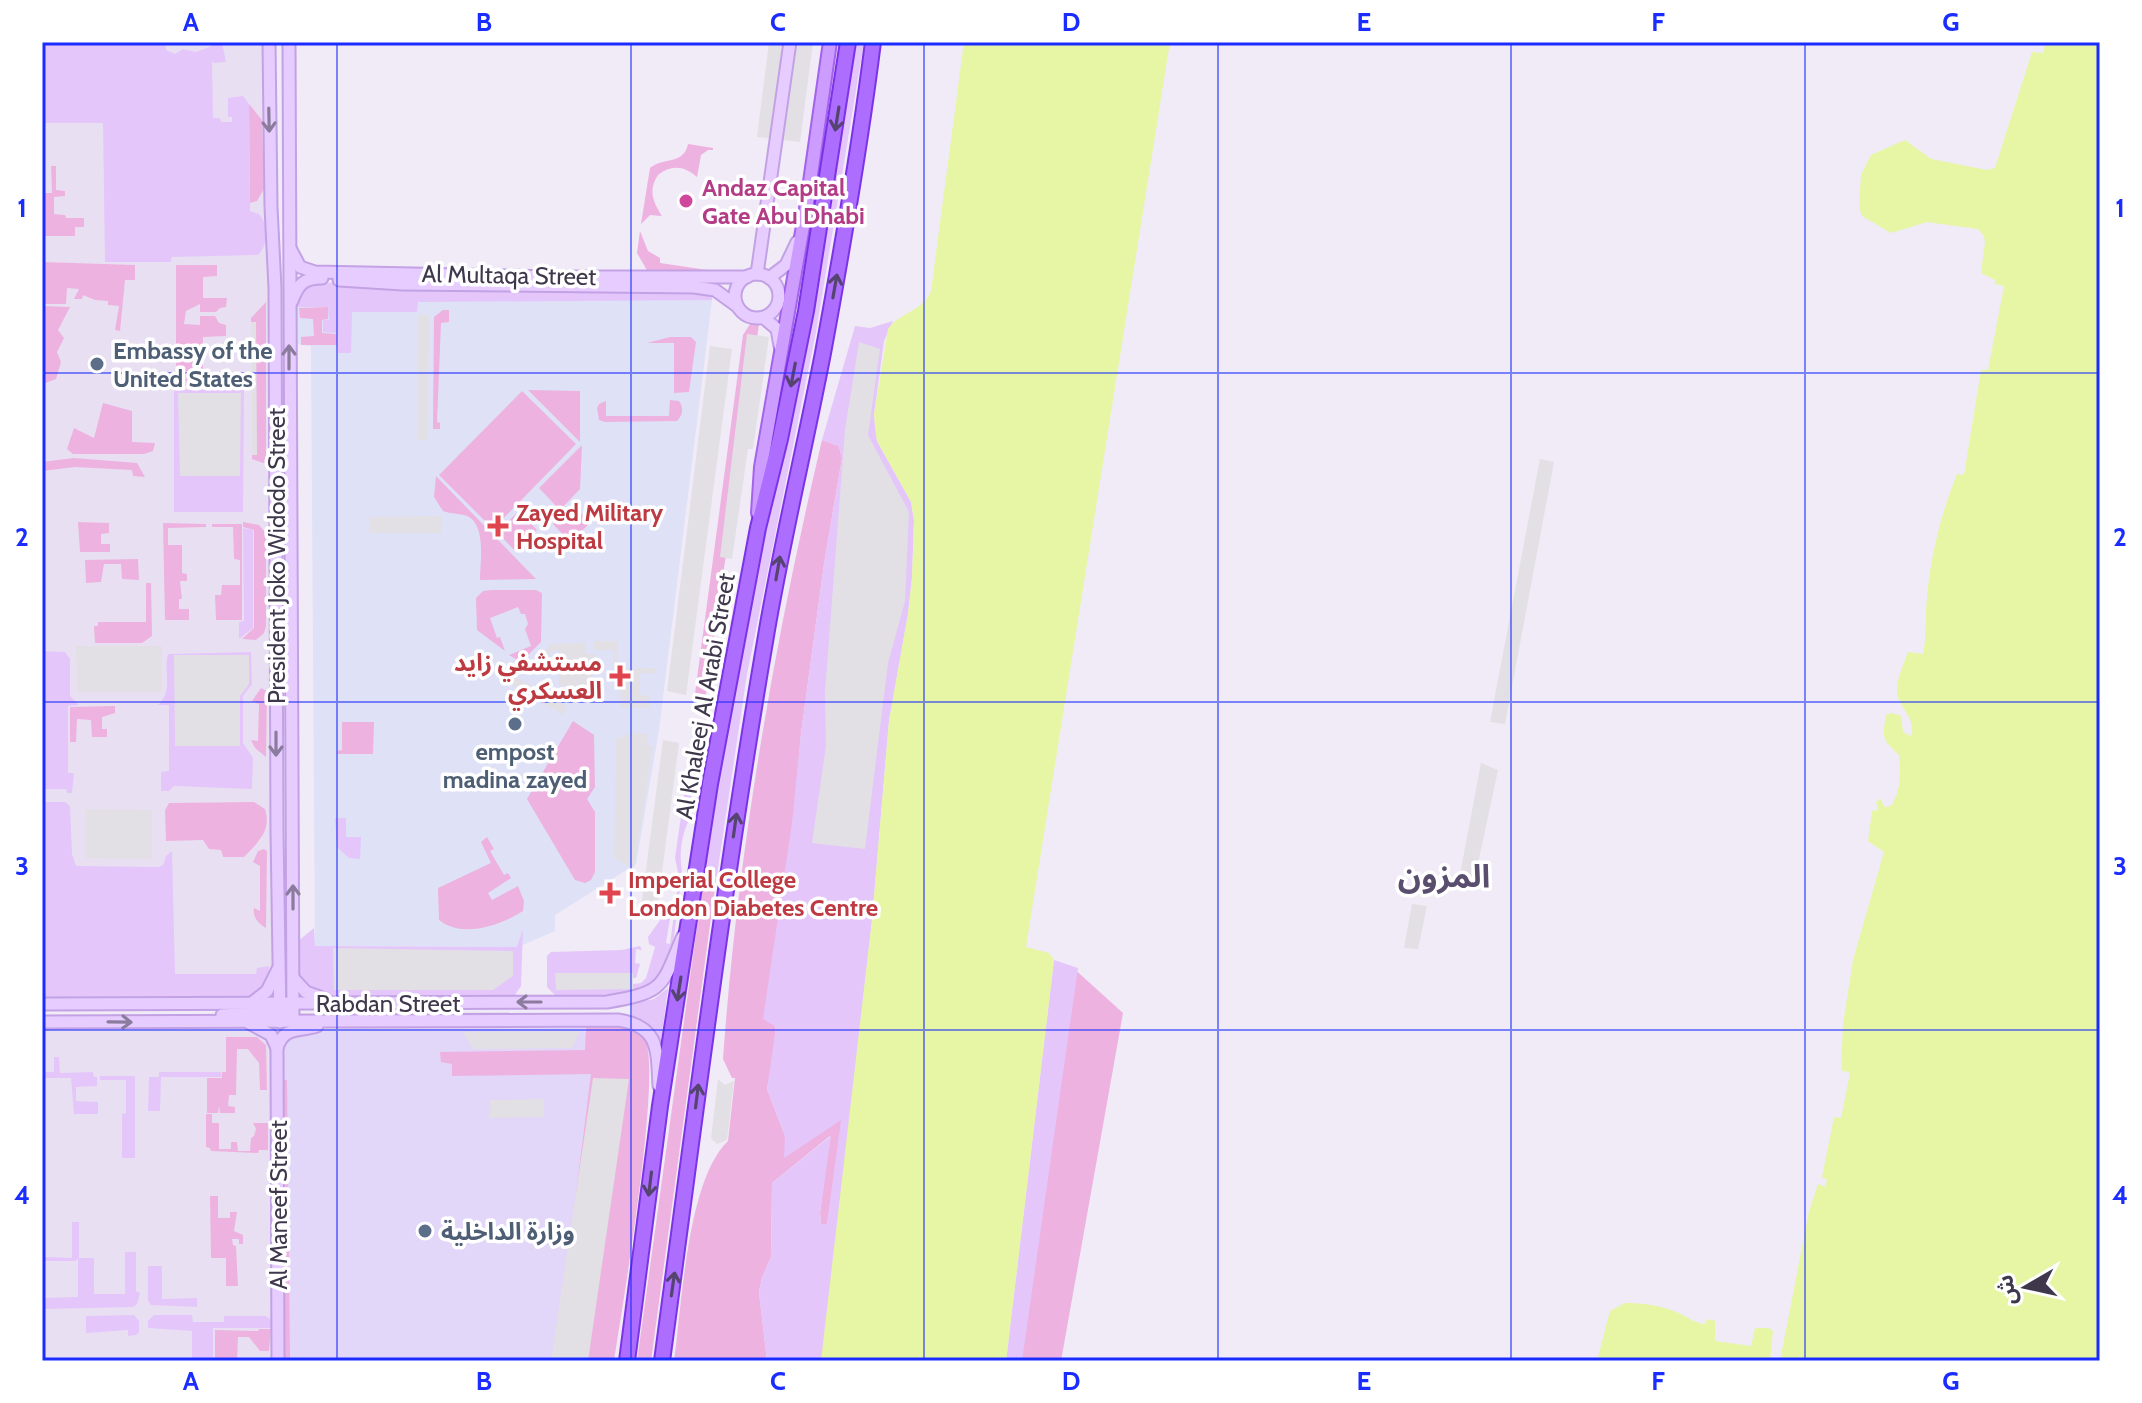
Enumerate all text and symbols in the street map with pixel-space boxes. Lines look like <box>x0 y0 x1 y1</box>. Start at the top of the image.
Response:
text: A <box>183 6 200 38</box>
text: B <box>476 6 492 38</box>
text: C <box>770 6 786 38</box>
text: D <box>1062 6 1080 38</box>
text: E <box>1357 6 1371 38</box>
text: F <box>1651 6 1665 38</box>
text: G <box>1942 6 1960 38</box>
one-way arrow <box>261 106 276 133</box>
one-way arrow <box>829 106 844 131</box>
place label: Andaz Capital Gate Abu Dhabi <box>702 173 865 230</box>
text: 1 <box>17 192 27 224</box>
marker: Andaz Capital Gate Abu Dhabi <box>677 192 695 210</box>
text: 1 <box>2115 192 2125 224</box>
street label: Al Multaqa Street <box>421 259 597 291</box>
one-way arrow <box>828 274 843 299</box>
place label: Embassy of the United States <box>113 336 273 393</box>
one-way arrow <box>281 344 297 371</box>
marker: Embassy of the United States <box>88 355 106 373</box>
one-way arrow <box>785 362 800 388</box>
street label: President Joko Widodo Street <box>262 408 291 704</box>
place label: Zayed Military Hospital <box>516 498 663 555</box>
marker: Zayed Military Hospital <box>487 515 509 537</box>
text: 2 <box>15 521 29 553</box>
text: 2 <box>2113 521 2127 553</box>
one-way arrow <box>772 556 787 582</box>
street label: Al Khaleej Al Arabi Street <box>669 571 741 821</box>
place label: مستشفي زايد العسكري <box>454 648 602 710</box>
marker: مستشفي زايد العسكري <box>609 665 631 687</box>
marker: empost madina zayed <box>506 715 524 733</box>
one-way arrow <box>268 730 284 757</box>
place label: empost madina zayed <box>443 737 587 794</box>
one-way arrow <box>728 813 743 838</box>
text: 3 <box>15 850 29 882</box>
text: 3 <box>2113 850 2127 882</box>
district label: المزون <box>1398 856 1490 895</box>
place label: Imperial College London Diabetes Centre <box>628 865 878 922</box>
marker: Imperial College London Diabetes Centre <box>599 882 621 904</box>
one-way arrow <box>285 884 301 911</box>
one-way arrow <box>671 975 686 1001</box>
street label: Rabdan Street <box>316 989 460 1018</box>
one-way arrow <box>516 994 543 1010</box>
one-way arrow <box>106 1014 133 1030</box>
one-way arrow <box>690 1083 705 1109</box>
street label: Al Maneef Street <box>264 1120 293 1290</box>
one-way arrow <box>642 1171 657 1196</box>
text: 4 <box>14 1179 30 1211</box>
text: 4 <box>2112 1179 2128 1211</box>
place label: وزارة الداخلية <box>441 1217 575 1246</box>
marker: وزارة الداخلية <box>416 1222 434 1240</box>
north arrow <box>1986 1247 2066 1327</box>
one-way arrow <box>665 1271 680 1298</box>
text: ش <box>1991 1273 2022 1307</box>
text: A <box>183 1365 200 1397</box>
text: B <box>476 1365 492 1397</box>
text: C <box>770 1365 786 1397</box>
text: D <box>1062 1365 1080 1397</box>
text: E <box>1357 1365 1371 1397</box>
text: F <box>1651 1365 1665 1397</box>
text: G <box>1942 1365 1960 1397</box>

